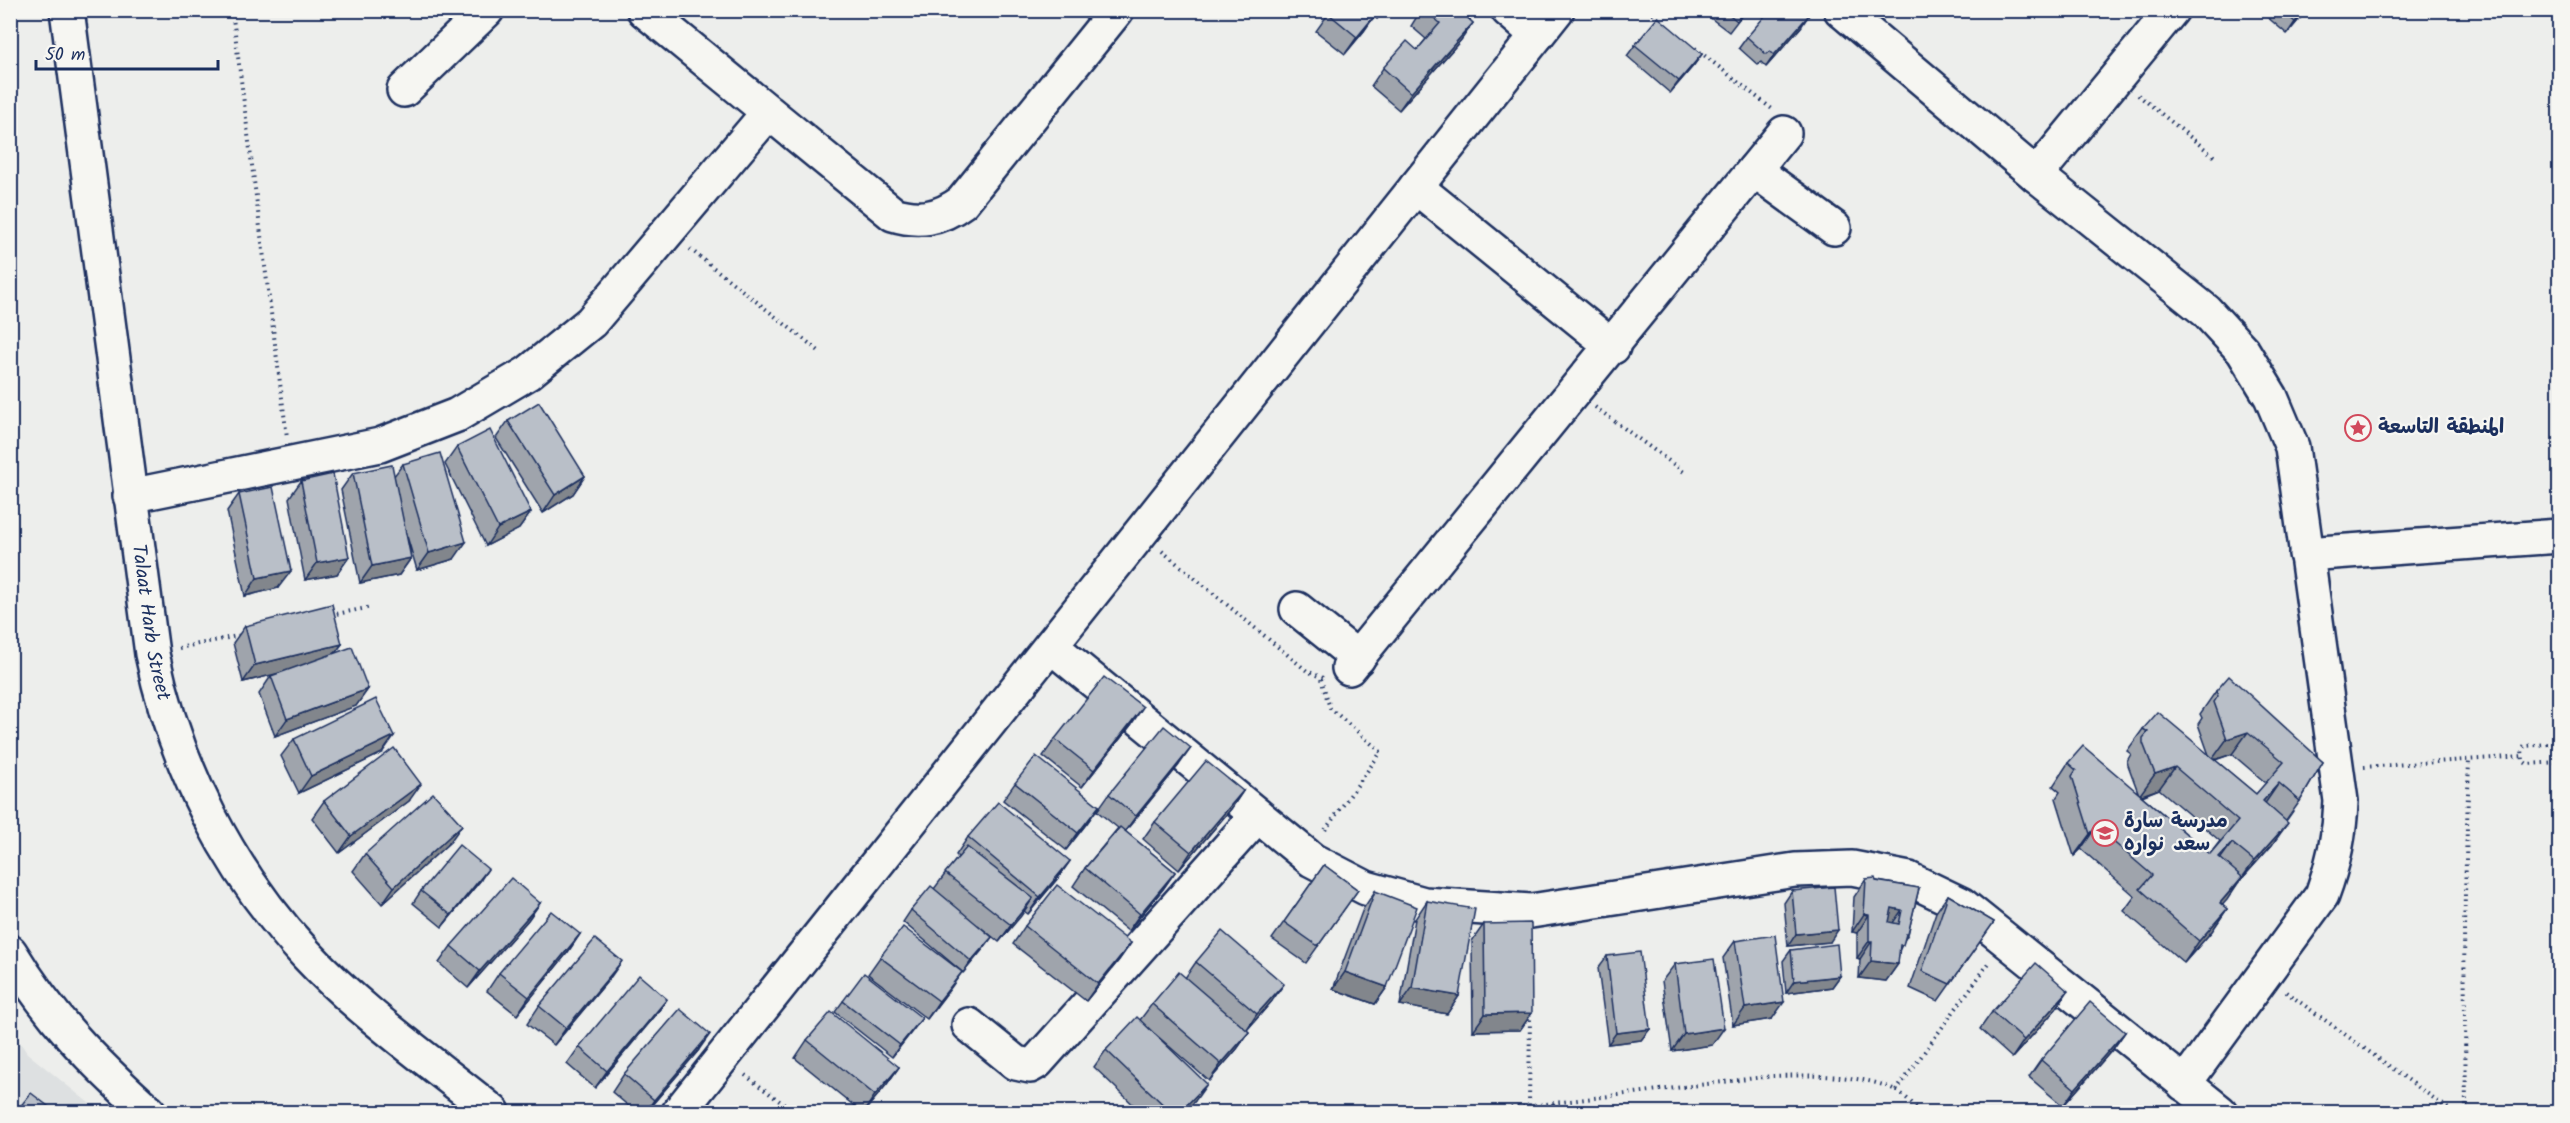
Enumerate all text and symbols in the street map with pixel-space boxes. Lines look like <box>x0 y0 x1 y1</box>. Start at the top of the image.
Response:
scale bar <box>36 33 218 71</box>
text: 50 m <box>45 41 85 70</box>
place label: المنطقة التاسعة <box>2378 412 2504 444</box>
place icon: المنطقة التاسعة <box>2343 413 2373 443</box>
street label: Talaat Harb Street <box>122 542 179 705</box>
place label: مدرسة سارة سعد نواره <box>2124 806 2228 861</box>
school or university icon: مدرسة سارة سعد نواره <box>2090 818 2120 848</box>

